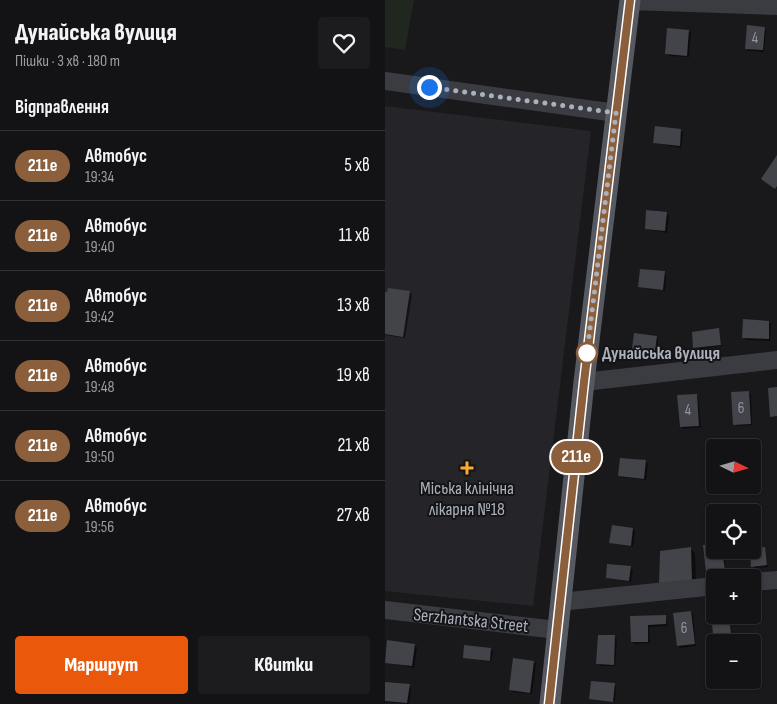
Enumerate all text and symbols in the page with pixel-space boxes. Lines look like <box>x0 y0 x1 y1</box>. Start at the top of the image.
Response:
button: heart <box>318 17 370 69</box>
text: Дунайська вулиця <box>15 18 177 47</box>
house number: 4 <box>752 29 758 48</box>
text: Пішки · 3 хв · 180 m <box>15 52 120 71</box>
your location <box>417 75 442 100</box>
text: Відправлення <box>15 96 109 119</box>
text: Автобус <box>85 145 147 168</box>
text: 5 хв <box>344 154 370 177</box>
text: 211е <box>28 155 57 176</box>
text: 19:34 <box>85 168 114 187</box>
text: Автобус <box>85 215 147 238</box>
text: 11 хв <box>339 224 370 247</box>
text: 211е <box>28 225 57 246</box>
text: 19:40 <box>85 238 115 257</box>
text: Автобус <box>85 285 147 308</box>
text: 13 хв <box>337 294 370 317</box>
text: 211е <box>28 295 57 316</box>
text: 19:42 <box>85 308 114 327</box>
marker: Дунайська вулиця <box>576 342 598 364</box>
place label: Дунайська вулиця <box>602 343 720 364</box>
text: Автобус <box>85 355 147 378</box>
text: 19 хв <box>337 364 370 387</box>
text: 211е <box>28 365 57 386</box>
text: 19:48 <box>85 378 114 397</box>
house number: 6 <box>738 399 744 418</box>
house number: 4 <box>685 401 691 420</box>
text: Автобус <box>85 425 147 448</box>
text: 21 хв <box>337 434 370 457</box>
text: 211е <box>28 435 57 456</box>
north arrow <box>706 439 761 494</box>
map controls <box>706 439 761 689</box>
line badge: 211е <box>541 441 611 473</box>
text: 211е <box>561 446 591 467</box>
text: 19:50 <box>85 448 114 467</box>
marker: Міська клінічна лікарня №18 <box>460 461 474 475</box>
place label: Міська клінічна лікарня №18 <box>420 478 514 520</box>
text: Автобус <box>85 495 147 518</box>
text: 27 хв <box>337 504 370 527</box>
button: locate <box>706 504 761 559</box>
text: 211е <box>28 505 57 526</box>
text: 19:56 <box>85 518 114 537</box>
button: + <box>706 569 761 624</box>
street label: Serzhantska Street <box>412 604 530 637</box>
house number: 6 <box>681 619 687 638</box>
button: − <box>706 634 761 689</box>
button: Маршрут <box>15 636 188 694</box>
button: Квитки <box>198 636 370 694</box>

